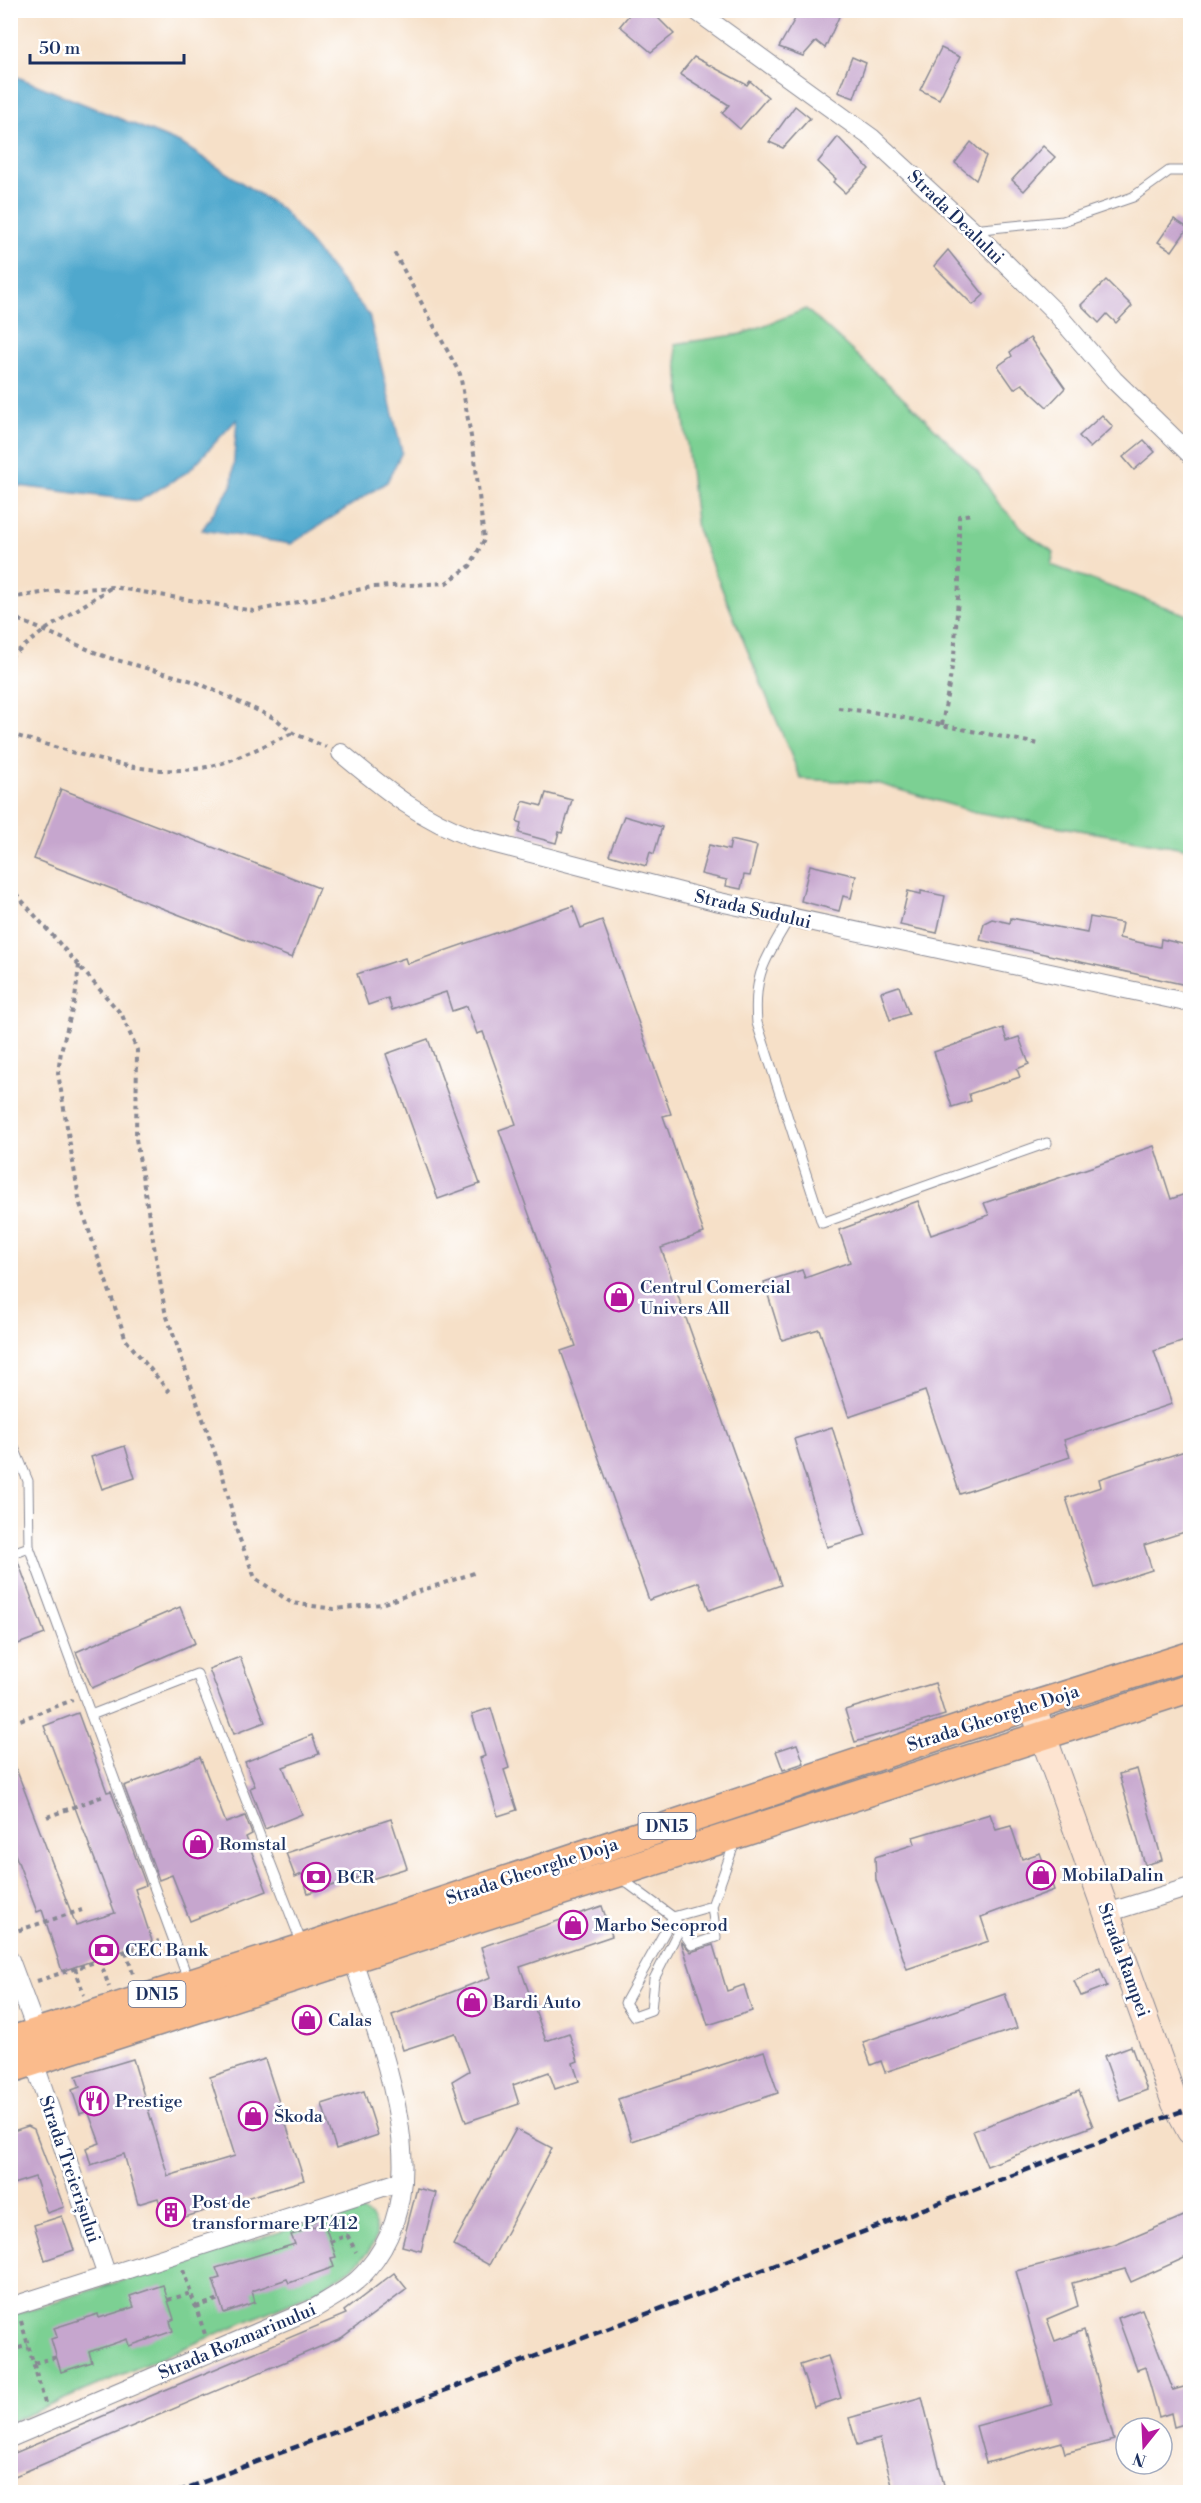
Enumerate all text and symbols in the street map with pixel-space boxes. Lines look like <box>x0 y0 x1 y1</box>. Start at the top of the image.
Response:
scale bar <box>30 27 184 65</box>
text: 50 m <box>39 37 81 60</box>
street label: Strada Dealului <box>902 165 1009 269</box>
street label: Strada Sudului <box>692 885 814 934</box>
place label: Centrul Comercial Univers All <box>640 1276 791 1320</box>
shop icon: Centrul Comercial Univers All <box>603 1281 635 1313</box>
street label: Strada Gheorghe Doja <box>904 1680 1083 1757</box>
road number: DN15 <box>638 1813 696 1839</box>
shop icon: Romstal <box>182 1828 214 1860</box>
place label: Romstal <box>219 1833 287 1856</box>
street label: Strada Gheorghe Doja <box>443 1833 622 1910</box>
shop icon: MobilaDalin <box>1025 1859 1057 1891</box>
bank icon: BCR <box>300 1861 332 1893</box>
place label: MobilaDalin <box>1062 1864 1164 1887</box>
place label: BCR <box>336 1866 375 1889</box>
street label: Strada Rampei <box>1092 1900 1155 2020</box>
shop icon: Marbo Secoprod <box>557 1909 589 1941</box>
place label: Marbo Secoprod <box>594 1914 728 1937</box>
bank icon: CEC Bank <box>88 1934 120 1966</box>
place label: CEC Bank <box>125 1939 209 1962</box>
road number: DN15 <box>128 1981 186 2007</box>
shop icon: Bardi Auto <box>456 1986 488 2018</box>
place label: Bardi Auto <box>492 1991 581 2014</box>
shop icon: Calas <box>291 2004 323 2036</box>
place label: Calas <box>328 2009 372 2032</box>
restaurant icon: Prestige <box>78 2085 110 2117</box>
place label: Prestige <box>115 2090 183 2113</box>
street label: Strada Treierișului <box>34 2093 105 2246</box>
shop icon: Škoda <box>237 2100 269 2132</box>
place label: Škoda <box>274 2105 324 2128</box>
place label: Post de transformare PT412 <box>192 2191 358 2235</box>
building icon: Post de transformare PT412 <box>155 2196 187 2228</box>
street label: Strada Rozmarinului <box>155 2298 320 2385</box>
north arrow <box>1114 2416 1174 2476</box>
text: N <box>1130 2448 1149 2471</box>

